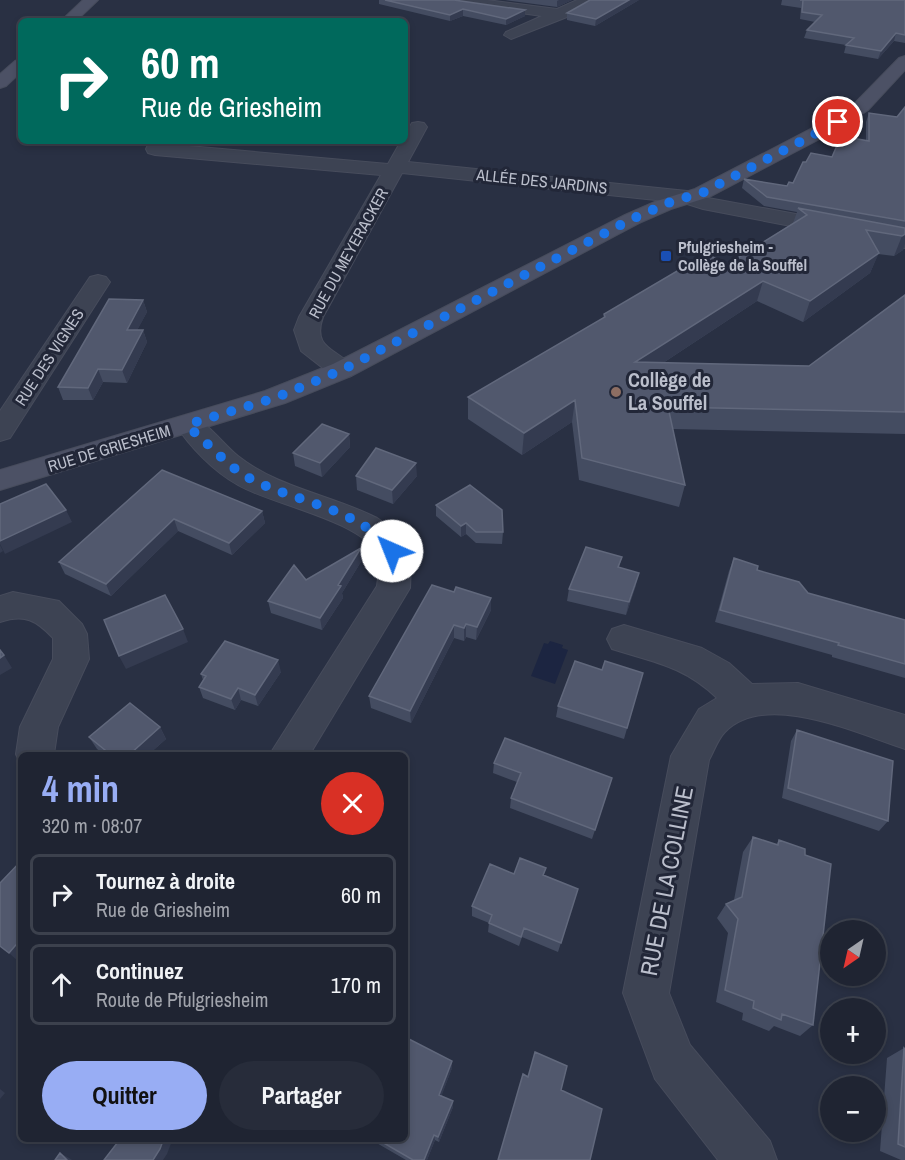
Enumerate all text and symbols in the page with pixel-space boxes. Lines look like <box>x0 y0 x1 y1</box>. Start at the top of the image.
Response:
text: 60 m <box>141 35 220 91</box>
icon: right <box>42 42 120 120</box>
text: Rue de Griesheim <box>141 89 322 125</box>
pin <box>812 96 863 147</box>
icon: arrive <box>821 105 854 138</box>
street label: ALLÉE DES JARDINS <box>475 163 609 199</box>
street label: RUE DU MEYERACKER <box>303 183 393 322</box>
place label: Pfulgriesheim - Collège de la Souffel <box>678 236 807 276</box>
marker: Pfulgriesheim - Collège de la Souffel <box>659 249 673 263</box>
street label: RUE DES VIGNES <box>9 304 89 410</box>
place label: Collège de La Souffel <box>628 366 711 416</box>
marker: Collège de La Souffel <box>609 385 623 399</box>
street label: RUE DE GRIESHEIM <box>45 419 173 477</box>
position arrow <box>360 519 424 583</box>
text: 4 min <box>42 765 119 813</box>
button: close <box>321 772 384 835</box>
street label: RUE DE LA COLLINE <box>632 783 700 978</box>
text: 320 m · 08:07 <box>42 812 142 839</box>
text: Tournez à droite <box>96 866 235 896</box>
icon: right <box>45 878 78 911</box>
text: 60 m <box>341 880 381 910</box>
text: Rue de Griesheim <box>96 896 230 923</box>
north arrow <box>820 920 886 986</box>
map controls <box>820 920 886 1142</box>
text: Continuez <box>96 956 183 986</box>
icon: ahead <box>45 968 78 1001</box>
text: 170 m <box>331 970 381 1000</box>
text: Route de Pfulgriesheim <box>96 986 268 1013</box>
button: + <box>820 998 886 1064</box>
button: Quitter <box>42 1061 207 1130</box>
button: Partager <box>219 1061 384 1130</box>
button: − <box>820 1076 886 1142</box>

